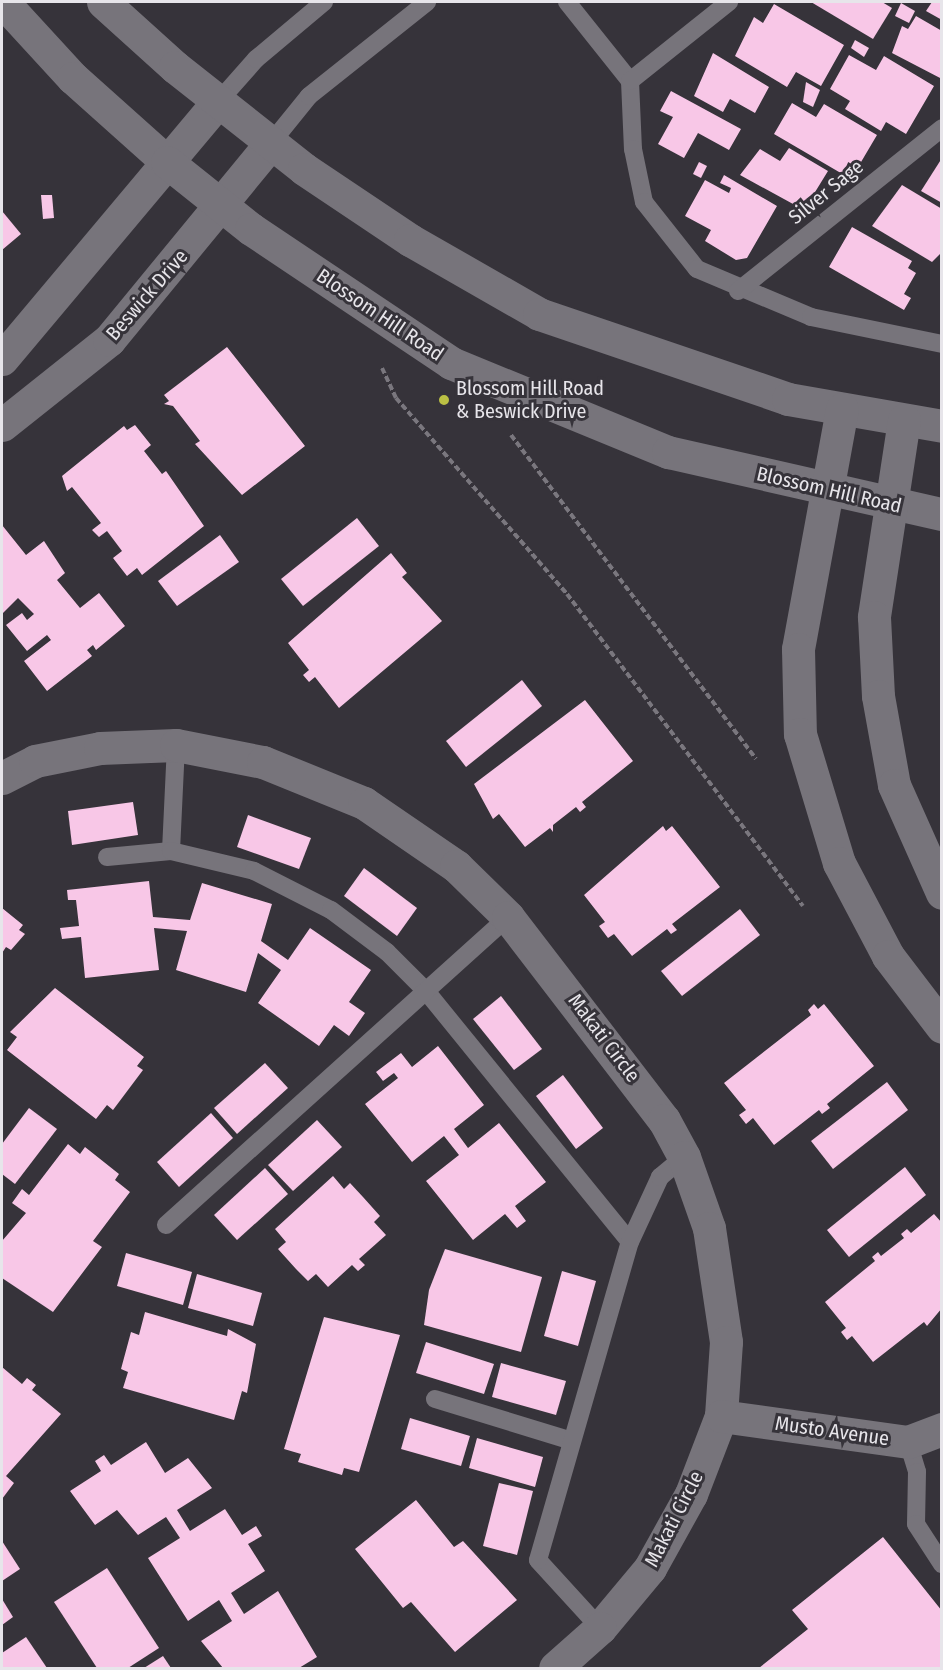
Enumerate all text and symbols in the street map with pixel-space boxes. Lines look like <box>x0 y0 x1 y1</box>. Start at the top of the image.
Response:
street label: Silver Sage <box>784 155 868 229</box>
street label: Beswick Drive <box>101 245 193 345</box>
street label: Blossom Hill Road <box>312 264 448 366</box>
place label: Blossom Hill Road & Beswick Drive <box>456 376 604 423</box>
marker: Blossom Hill Road & Beswick Drive <box>437 393 451 407</box>
street label: Blossom Hill Road <box>754 462 904 518</box>
street label: Makati Circle <box>563 989 645 1087</box>
street label: Musto Avenue <box>773 1411 891 1451</box>
street label: Makati Circle <box>640 1467 708 1571</box>

